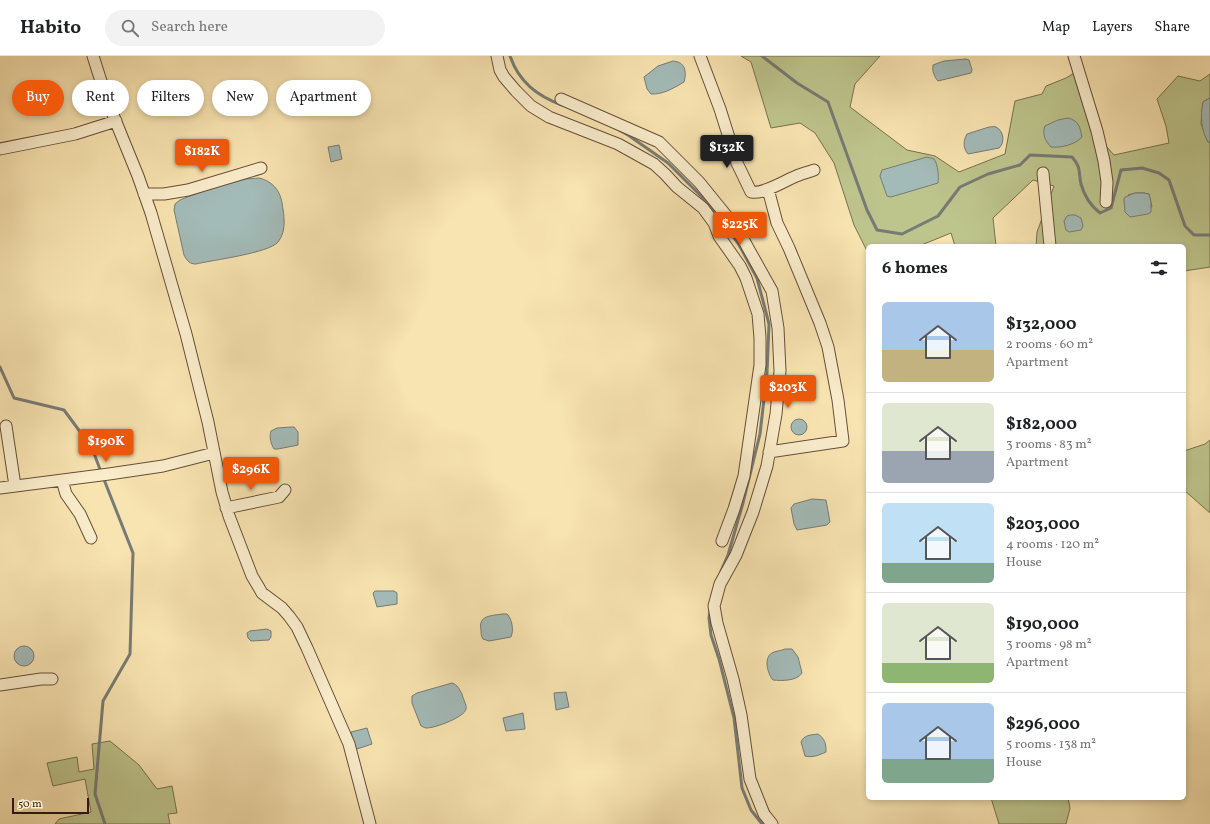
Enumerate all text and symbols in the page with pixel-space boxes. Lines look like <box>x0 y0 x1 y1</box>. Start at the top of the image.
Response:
search box <box>105 10 385 46</box>
text: Habito <box>20 15 81 41</box>
icon: search <box>119 17 141 39</box>
text: Search here <box>151 17 228 38</box>
text: Map <box>1042 18 1070 37</box>
text: Layers <box>1092 18 1132 37</box>
text: Share <box>1154 18 1190 37</box>
chip: Buy <box>12 80 64 116</box>
chip: Rent <box>72 80 129 116</box>
chip: Filters <box>137 80 204 116</box>
chip: New <box>212 80 268 116</box>
chip: Apartment <box>276 80 371 116</box>
pin: $132K <box>699 135 755 169</box>
pin: $182K <box>174 139 230 173</box>
text: $132K <box>709 139 745 157</box>
text: $182K <box>184 143 220 161</box>
pin: $225K <box>712 212 768 246</box>
text: $225K <box>722 216 758 234</box>
text: 6 homes <box>882 257 948 280</box>
icon: filters <box>1148 257 1170 279</box>
text: $132,000 <box>1006 313 1076 336</box>
icon: home <box>914 318 962 366</box>
text: 2 rooms · 60 m² <box>1006 336 1093 354</box>
text: Apartment <box>1006 354 1069 372</box>
pin: $203K <box>760 375 816 409</box>
text: $203K <box>769 379 807 397</box>
text: $182,000 <box>1006 413 1077 436</box>
icon: home <box>914 419 962 467</box>
pin: $190K <box>78 429 134 463</box>
text: $190K <box>87 433 125 451</box>
text: 3 rooms · 83 m² <box>1006 436 1092 454</box>
text: Apartment <box>1006 454 1069 472</box>
pin: $296K <box>223 457 279 491</box>
text: $296K <box>232 461 270 479</box>
text: $203,000 <box>1006 513 1080 536</box>
icon: home <box>914 519 962 567</box>
text: 4 rooms · 120 m² <box>1006 536 1099 554</box>
text: House <box>1006 554 1042 572</box>
text: $190,000 <box>1006 613 1079 636</box>
icon: home <box>914 619 962 667</box>
text: 3 rooms · 98 m² <box>1006 636 1092 654</box>
text: Apartment <box>1006 654 1069 672</box>
text: $296,000 <box>1006 713 1080 736</box>
icon: home <box>914 719 962 767</box>
text: 5 rooms · 138 m² <box>1006 736 1096 754</box>
text: House <box>1006 754 1042 772</box>
scale bar <box>12 796 89 815</box>
text: 50 m <box>18 797 42 812</box>

